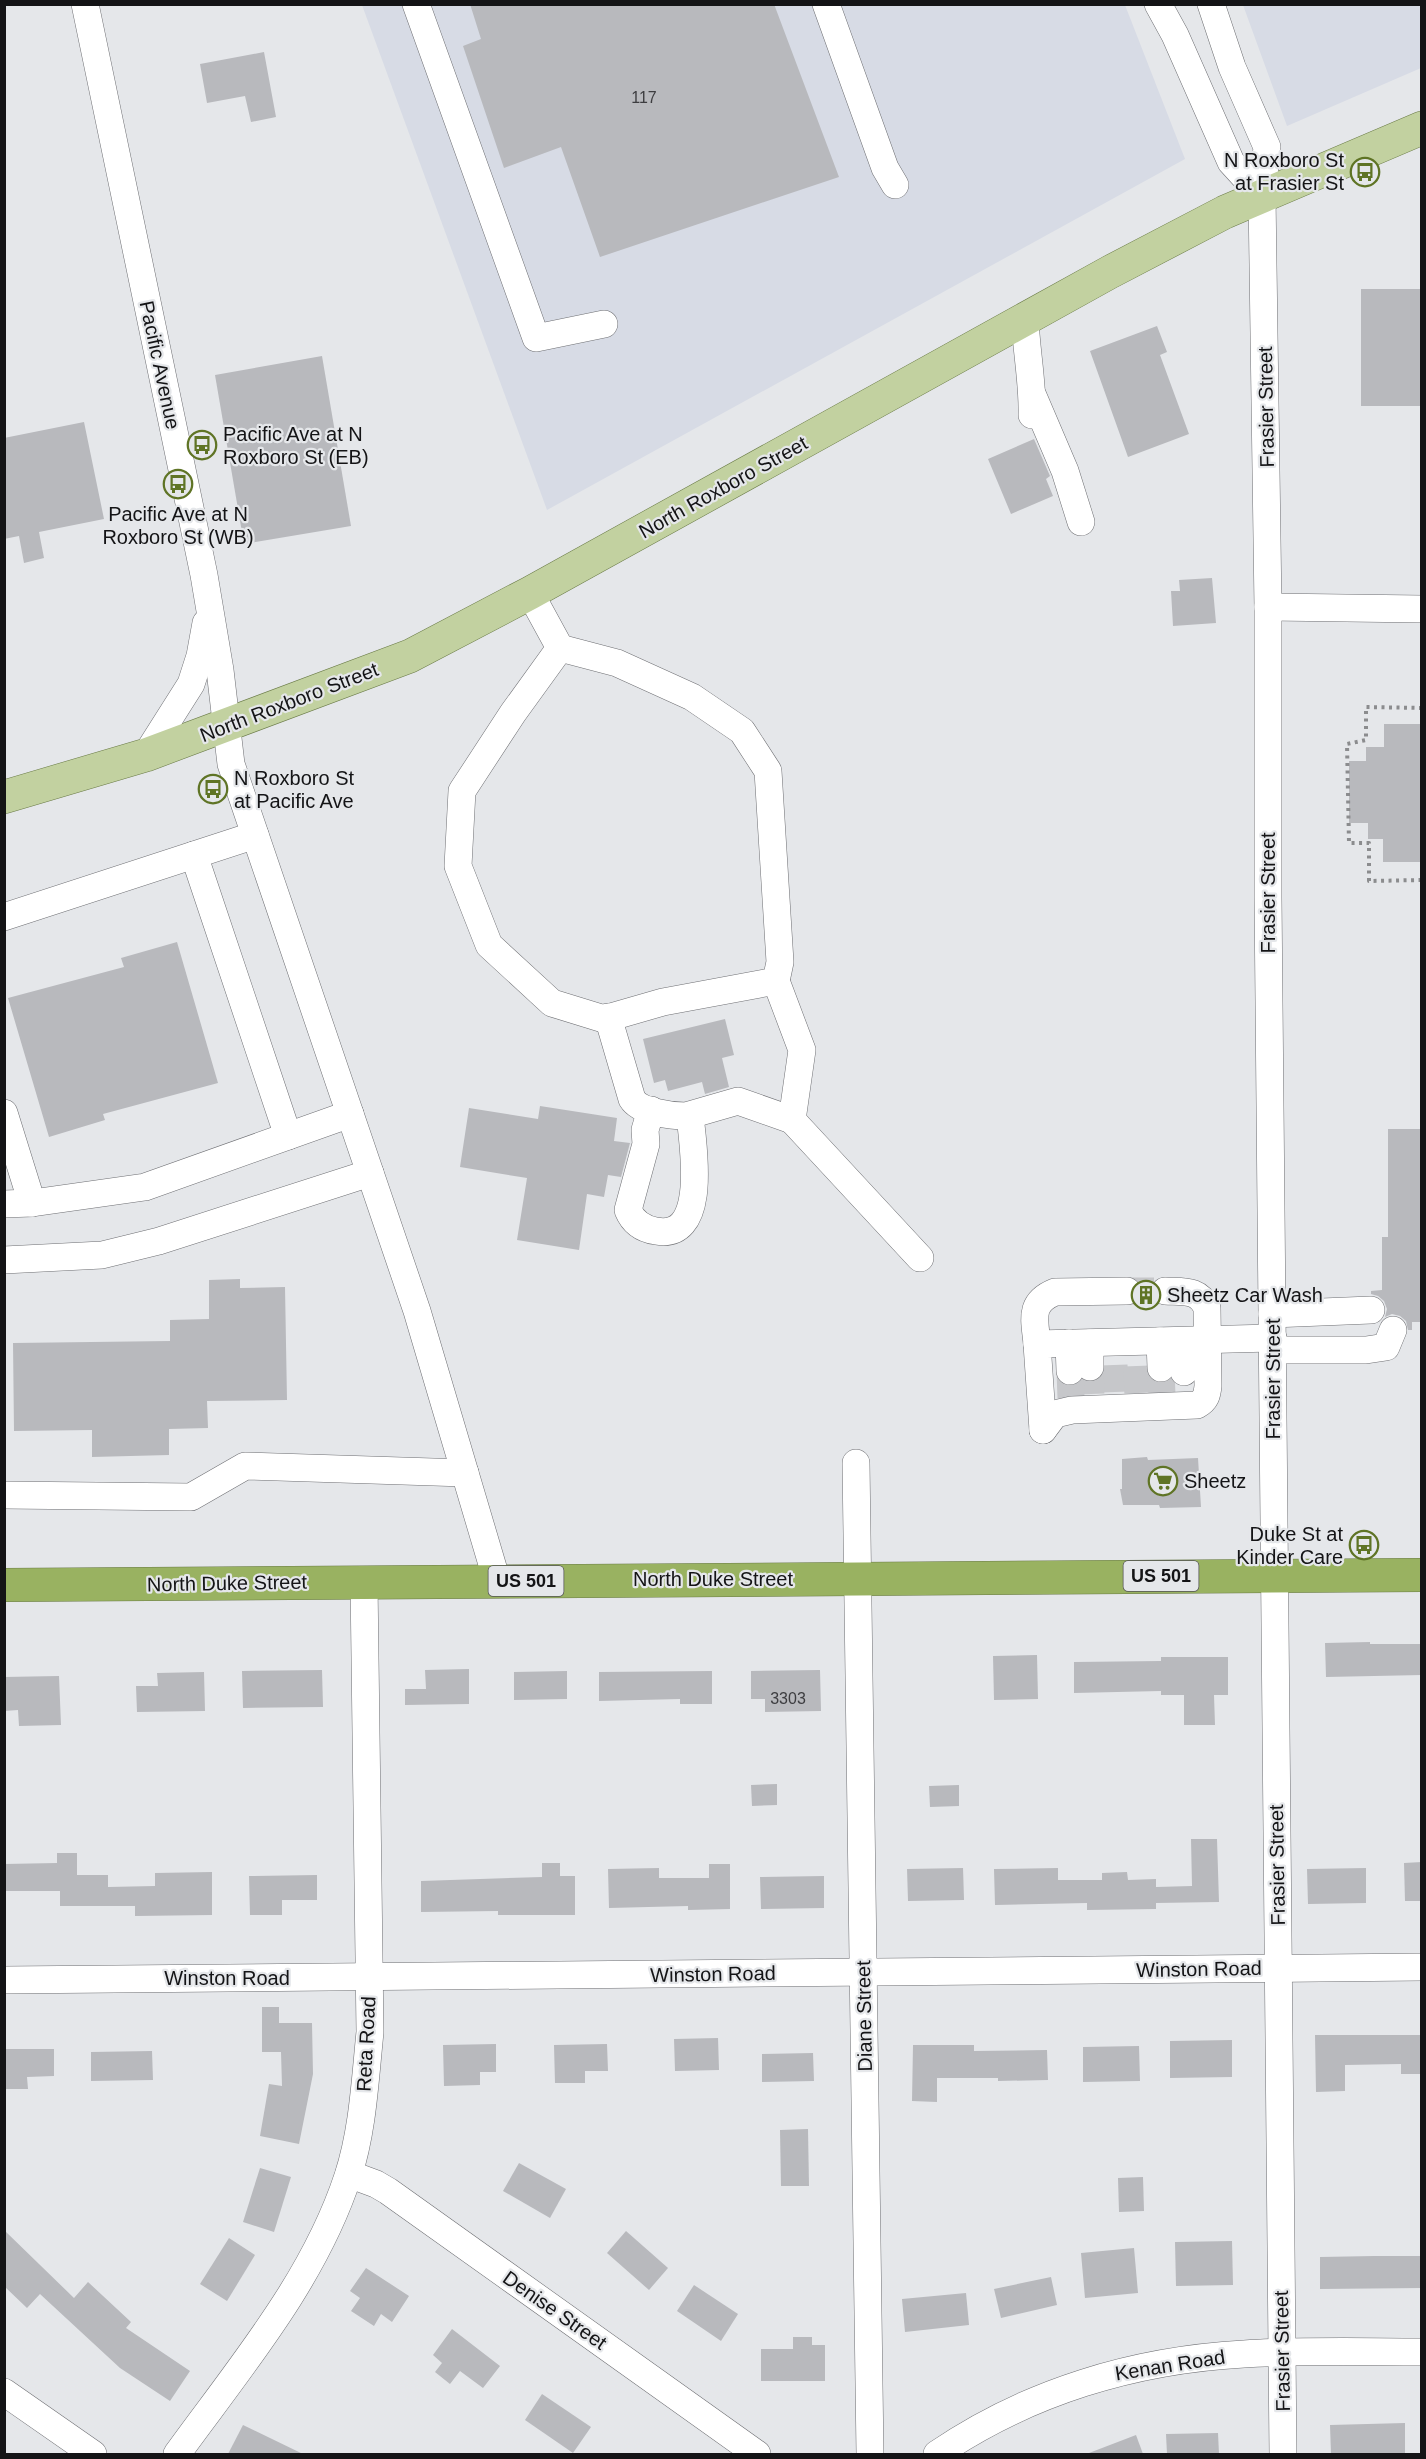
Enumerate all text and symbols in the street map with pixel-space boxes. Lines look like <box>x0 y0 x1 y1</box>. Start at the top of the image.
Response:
house number: 117 <box>631 89 657 106</box>
place label: N Roxboro St at Frasier St <box>1224 149 1344 194</box>
bus stop icon: N Roxboro St at Frasier St <box>1349 156 1381 188</box>
street label: Pacific Avenue <box>136 299 184 431</box>
street label: Frasier Street <box>1254 346 1278 468</box>
place label: Pacific Ave at N Roxboro St (EB) <box>223 423 369 468</box>
bus stop icon: Pacific Ave at N Roxboro St (EB) <box>186 429 218 461</box>
street label: North Roxboro Street <box>635 431 811 542</box>
bus stop icon: Pacific Ave at N Roxboro St (WB) <box>162 468 194 500</box>
place label: Pacific Ave at N Roxboro St (WB) <box>102 503 254 548</box>
street label: North Roxboro Street <box>197 658 382 746</box>
place label: N Roxboro St at Pacific Ave <box>234 767 354 812</box>
bus stop icon: N Roxboro St at Pacific Ave <box>197 773 229 805</box>
street label: Frasier Street <box>1257 832 1279 954</box>
building icon: Sheetz Car Wash <box>1130 1279 1162 1311</box>
place label: Sheetz Car Wash <box>1167 1284 1323 1306</box>
street label: Frasier Street <box>1262 1318 1284 1440</box>
supermarket icon: Sheetz <box>1147 1465 1179 1497</box>
place label: Sheetz <box>1184 1470 1246 1492</box>
place label: Duke St at Kinder Care <box>1236 1523 1343 1568</box>
bus stop icon: Duke St at Kinder Care <box>1348 1529 1380 1561</box>
road number: US 501 <box>1124 1561 1198 1591</box>
road number: US 501 <box>488 1566 564 1596</box>
street label: North Duke Street <box>633 1568 793 1590</box>
street label: North Duke Street <box>147 1571 308 1595</box>
house number: 3303 <box>770 1690 806 1707</box>
street label: Frasier Street <box>1265 1804 1289 1926</box>
street label: Winston Road <box>1136 1957 1262 1981</box>
street label: Diane Street <box>852 1960 876 2072</box>
street label: Winston Road <box>650 1962 776 1986</box>
street label: Winston Road <box>164 1967 290 1989</box>
street label: Reta Road <box>353 1996 379 2092</box>
street label: Denise Street <box>499 2266 611 2354</box>
street label: Frasier Street <box>1270 2290 1294 2412</box>
street label: Kenan Road <box>1113 2345 1227 2385</box>

